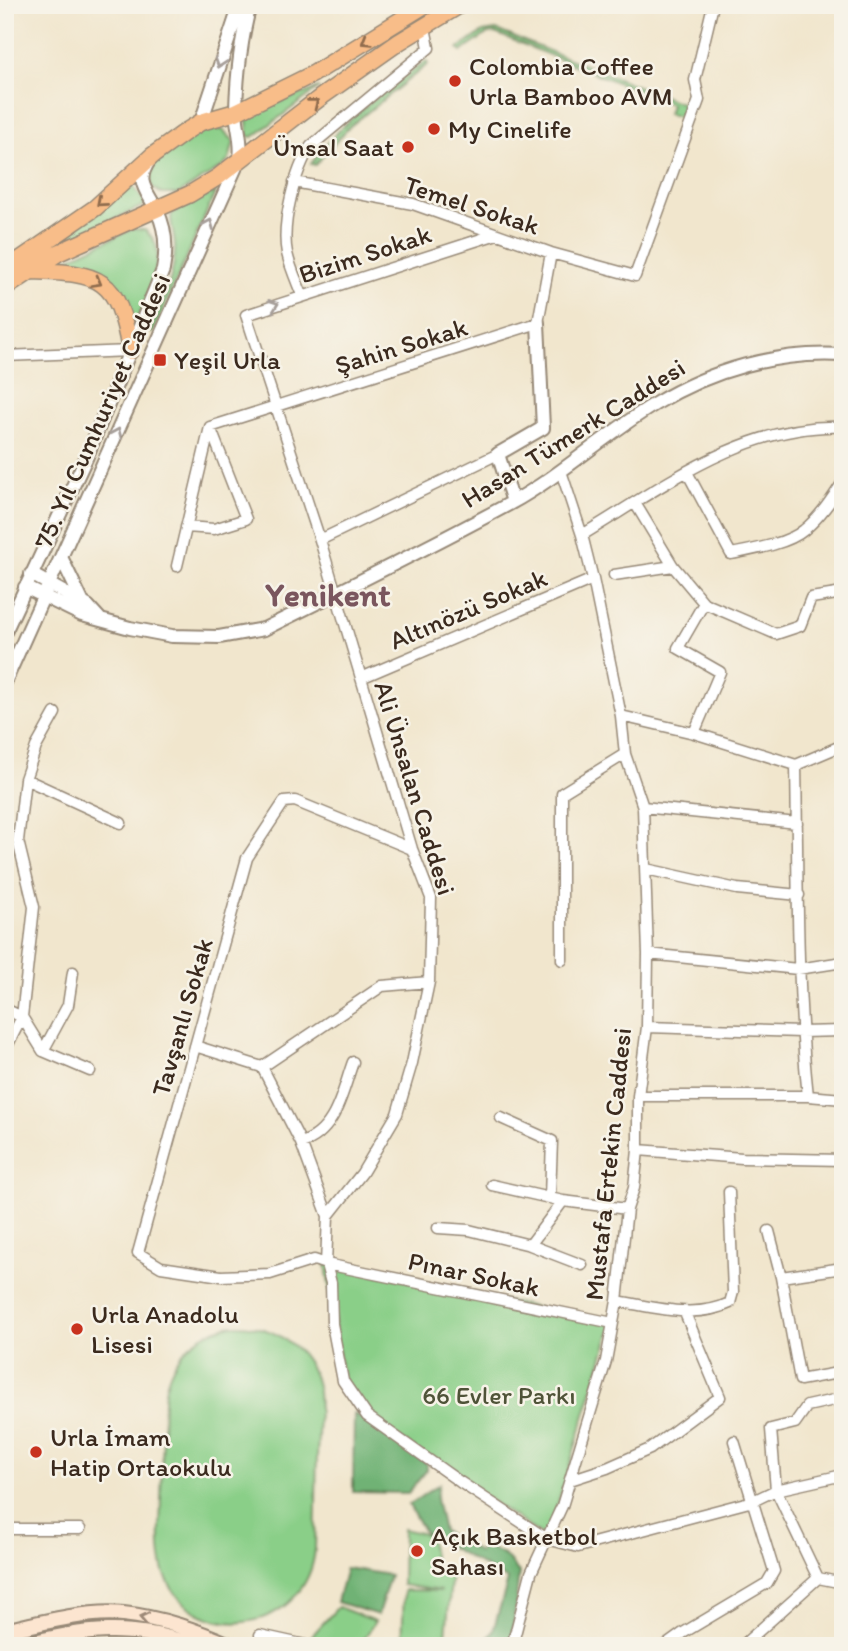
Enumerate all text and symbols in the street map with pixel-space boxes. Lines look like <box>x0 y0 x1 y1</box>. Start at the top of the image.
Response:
one-way arrow <box>361 32 374 45</box>
place label: Colombia Coffee Urla Bamboo AVM <box>469 50 673 112</box>
one-way arrow <box>214 57 229 69</box>
marker: Colombia Coffee Urla Bamboo AVM <box>447 73 463 89</box>
one-way arrow <box>306 98 319 111</box>
place label: My Cinelife <box>448 113 572 145</box>
marker: My Cinelife <box>426 121 442 137</box>
place label: Ünsal Saat <box>273 131 394 163</box>
marker: Ünsal Saat <box>400 139 416 155</box>
street label: Temel Sokak <box>400 168 544 242</box>
one-way arrow <box>96 194 109 206</box>
street label: Bizim Sokak <box>295 217 436 290</box>
one-way arrow <box>201 219 215 232</box>
street label: 75. Yıl Cumhuriyet Caddesi <box>27 268 177 554</box>
one-way arrow <box>89 274 102 287</box>
one-way arrow <box>267 299 279 313</box>
street label: Şahin Sokak <box>331 311 472 381</box>
place label: Yeşil Urla <box>174 344 281 376</box>
street label: Hasan Tümerk Caddesi <box>455 351 691 515</box>
marker: Yeşil Urla <box>152 352 168 368</box>
one-way arrow <box>109 427 123 440</box>
street label: Altınözü Sokak <box>384 561 552 657</box>
district label: Yenikent <box>264 575 391 614</box>
street label: Ali Ünsalan Caddesi <box>367 677 463 899</box>
street label: Tavşanlı Sokak <box>144 934 220 1100</box>
street label: Mustafa Ertekin Caddesi <box>578 1026 638 1302</box>
street label: Pınar Sokak <box>405 1244 543 1304</box>
place label: Urla Anadolu Lisesi <box>91 1298 239 1360</box>
marker: Urla Anadolu Lisesi <box>69 1321 85 1337</box>
park label: 66 Evler Parkı <box>422 1379 576 1411</box>
place label: Urla İmam Hatip Ortaokulu <box>50 1421 232 1483</box>
marker: Urla İmam Hatip Ortaokulu <box>28 1444 44 1460</box>
place label: Açık Basketbol Sahası <box>431 1520 597 1582</box>
marker: Açık Basketbol Sahası <box>409 1543 425 1559</box>
one-way arrow <box>138 1611 150 1626</box>

